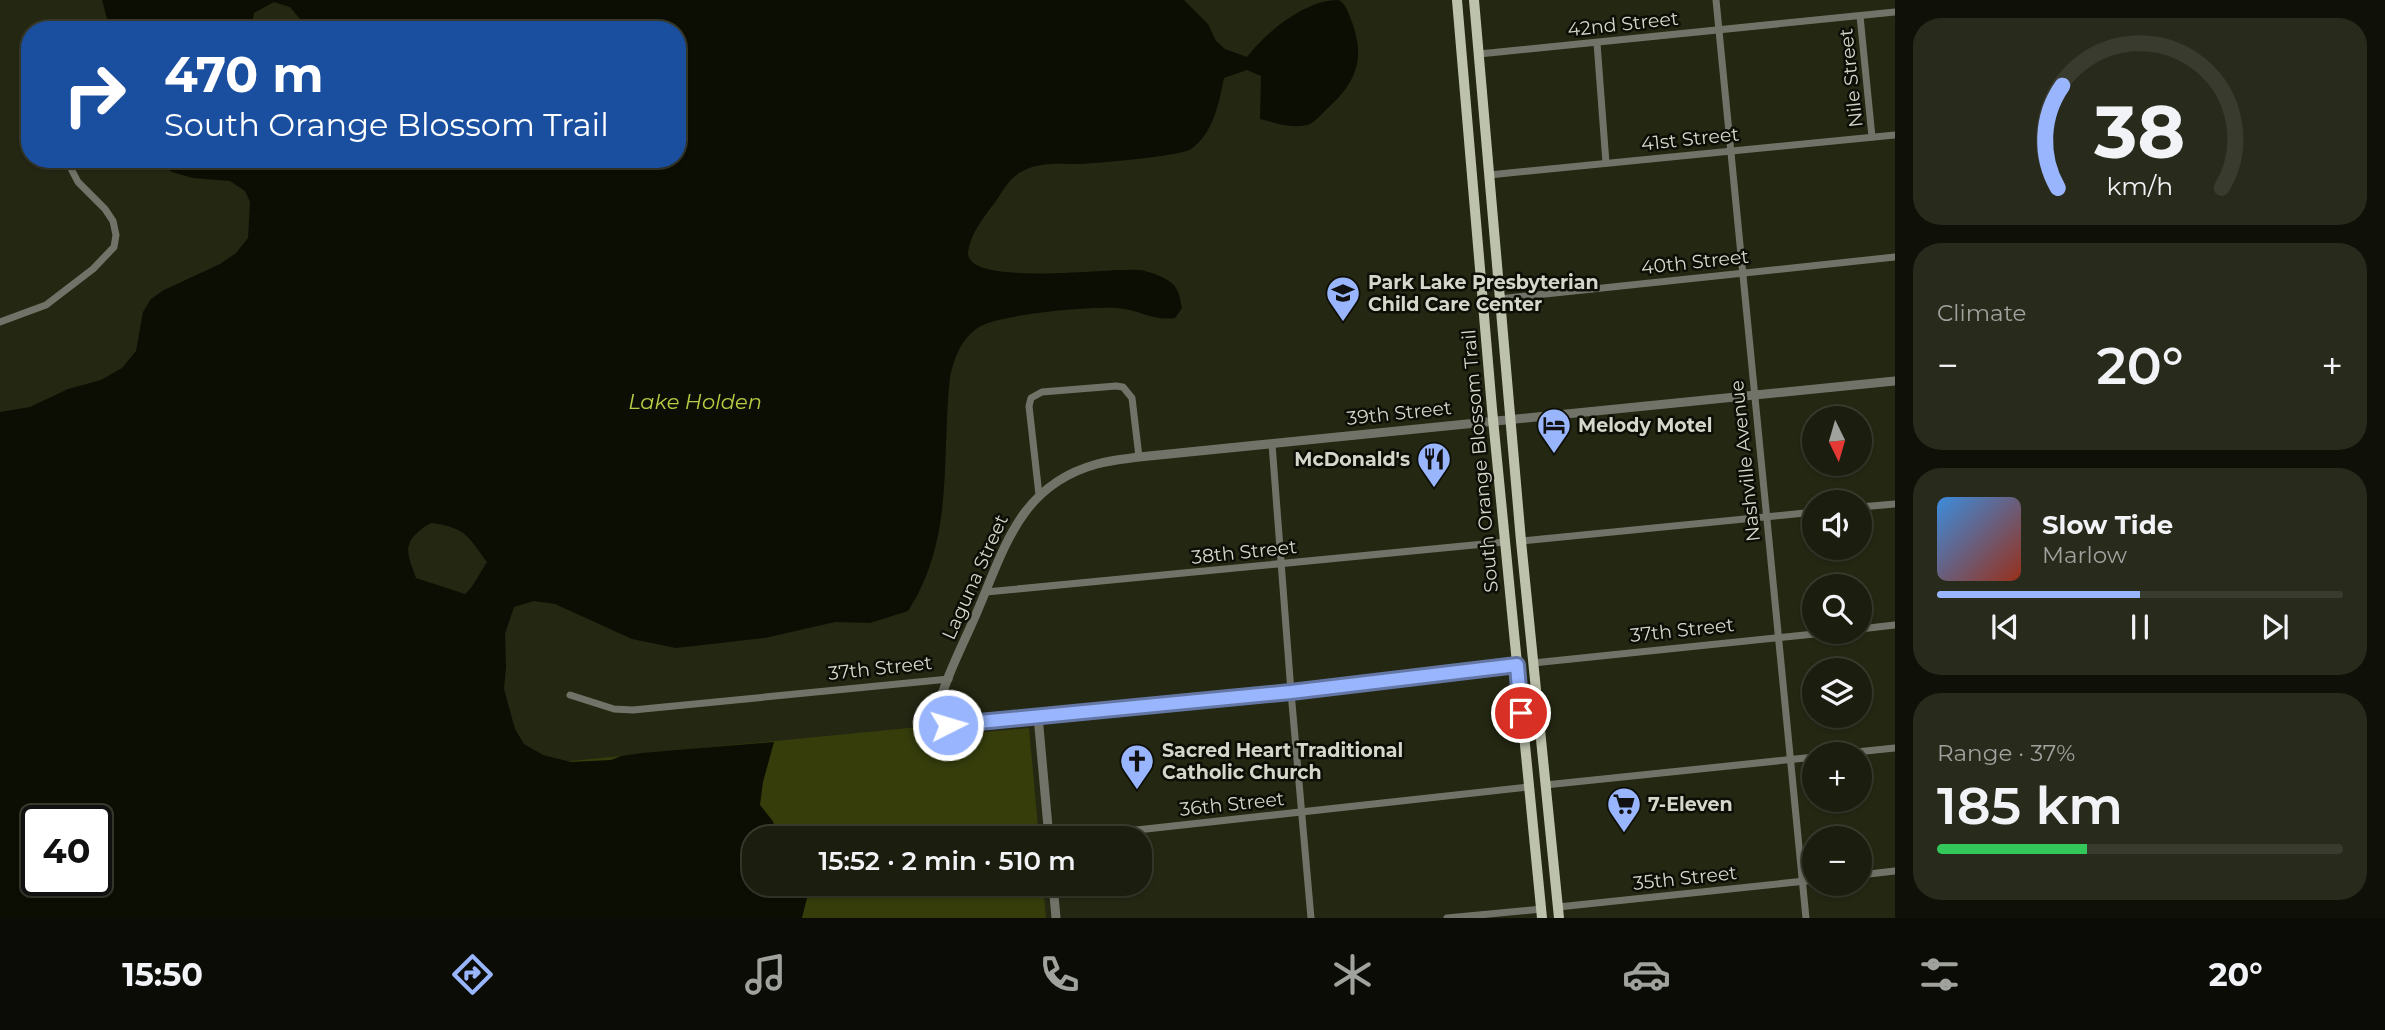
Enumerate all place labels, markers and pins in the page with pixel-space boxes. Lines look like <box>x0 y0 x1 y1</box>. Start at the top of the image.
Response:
place label: Park Lake Presbyterian Child Care Center <box>1368 271 1599 316</box>
school or university icon: Park Lake Presbyterian Child Care Center <box>1324 274 1362 323</box>
hotel icon: Melody Motel <box>1535 406 1573 455</box>
place label: Melody Motel <box>1578 414 1712 437</box>
restaurant icon: McDonald's <box>1415 440 1453 489</box>
place label: McDonald's <box>1294 448 1410 471</box>
pin <box>1491 683 1551 743</box>
place label: Sacred Heart Traditional Catholic Church <box>1162 739 1403 784</box>
church icon: Sacred Heart Traditional Catholic Church <box>1118 742 1156 791</box>
supermarket icon: 7-Eleven <box>1605 785 1643 834</box>
place label: 7-Eleven <box>1648 793 1733 816</box>

